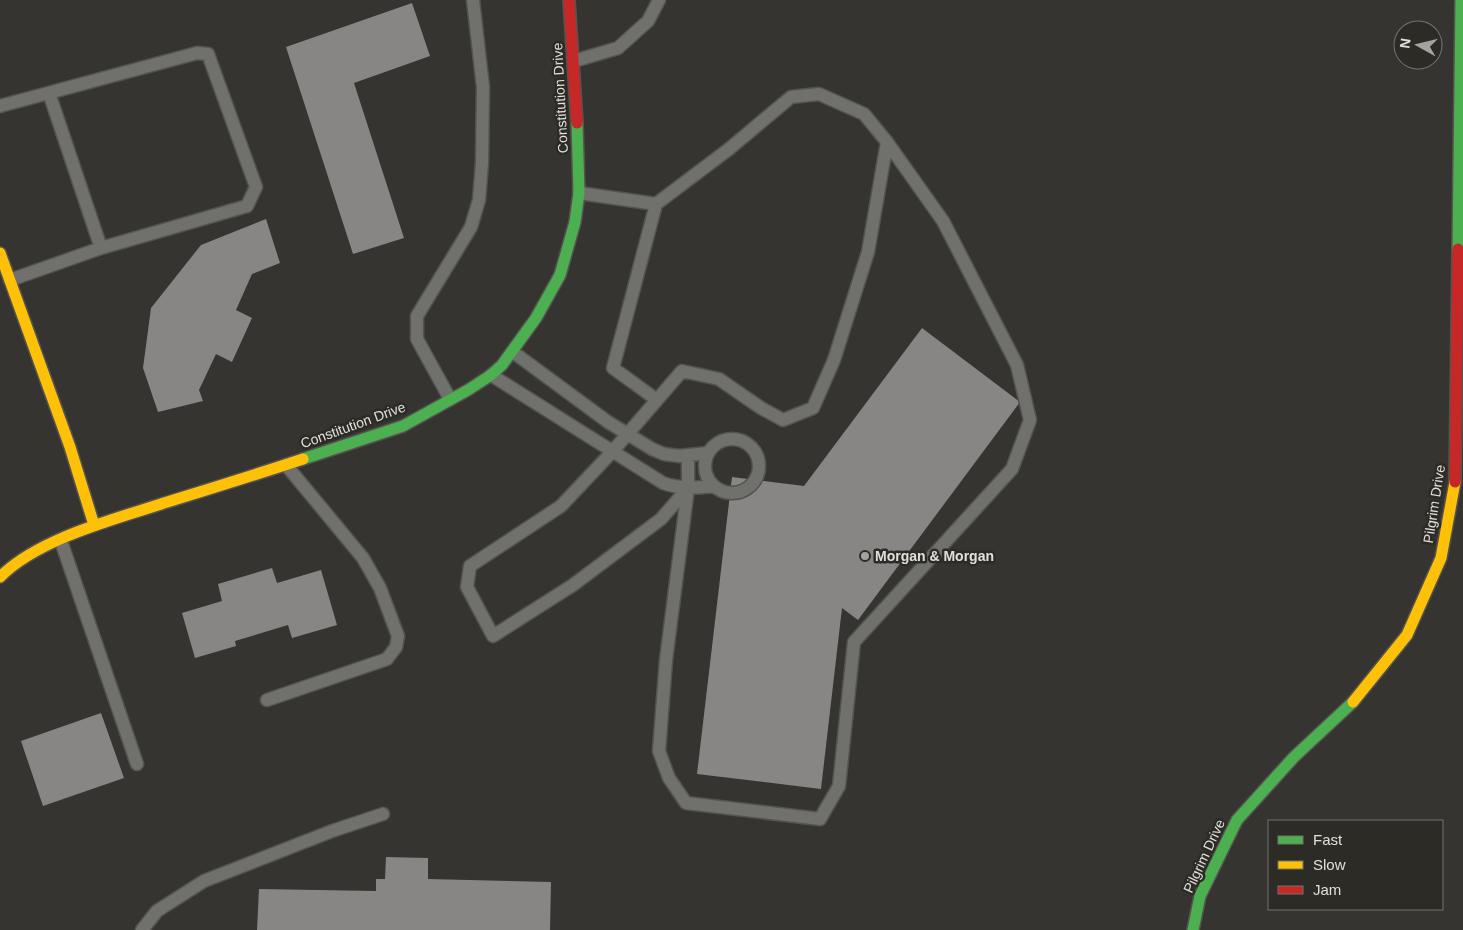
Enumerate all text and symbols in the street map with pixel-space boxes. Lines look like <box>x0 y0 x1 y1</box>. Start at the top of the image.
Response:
north arrow <box>1393 20 1443 70</box>
text: N <box>1396 37 1414 49</box>
street label: Constitution Drive <box>549 42 571 154</box>
street label: Constitution Drive <box>298 399 408 451</box>
street label: Pilgrim Drive <box>1420 463 1448 544</box>
place label: Morgan & Morgan <box>875 548 994 564</box>
marker: Morgan & Morgan <box>859 550 871 562</box>
street label: Pilgrim Drive <box>1180 816 1228 895</box>
legend <box>1268 820 1443 910</box>
text: Fast <box>1313 831 1343 848</box>
text: Slow <box>1313 856 1346 873</box>
text: Jam <box>1313 881 1341 898</box>

